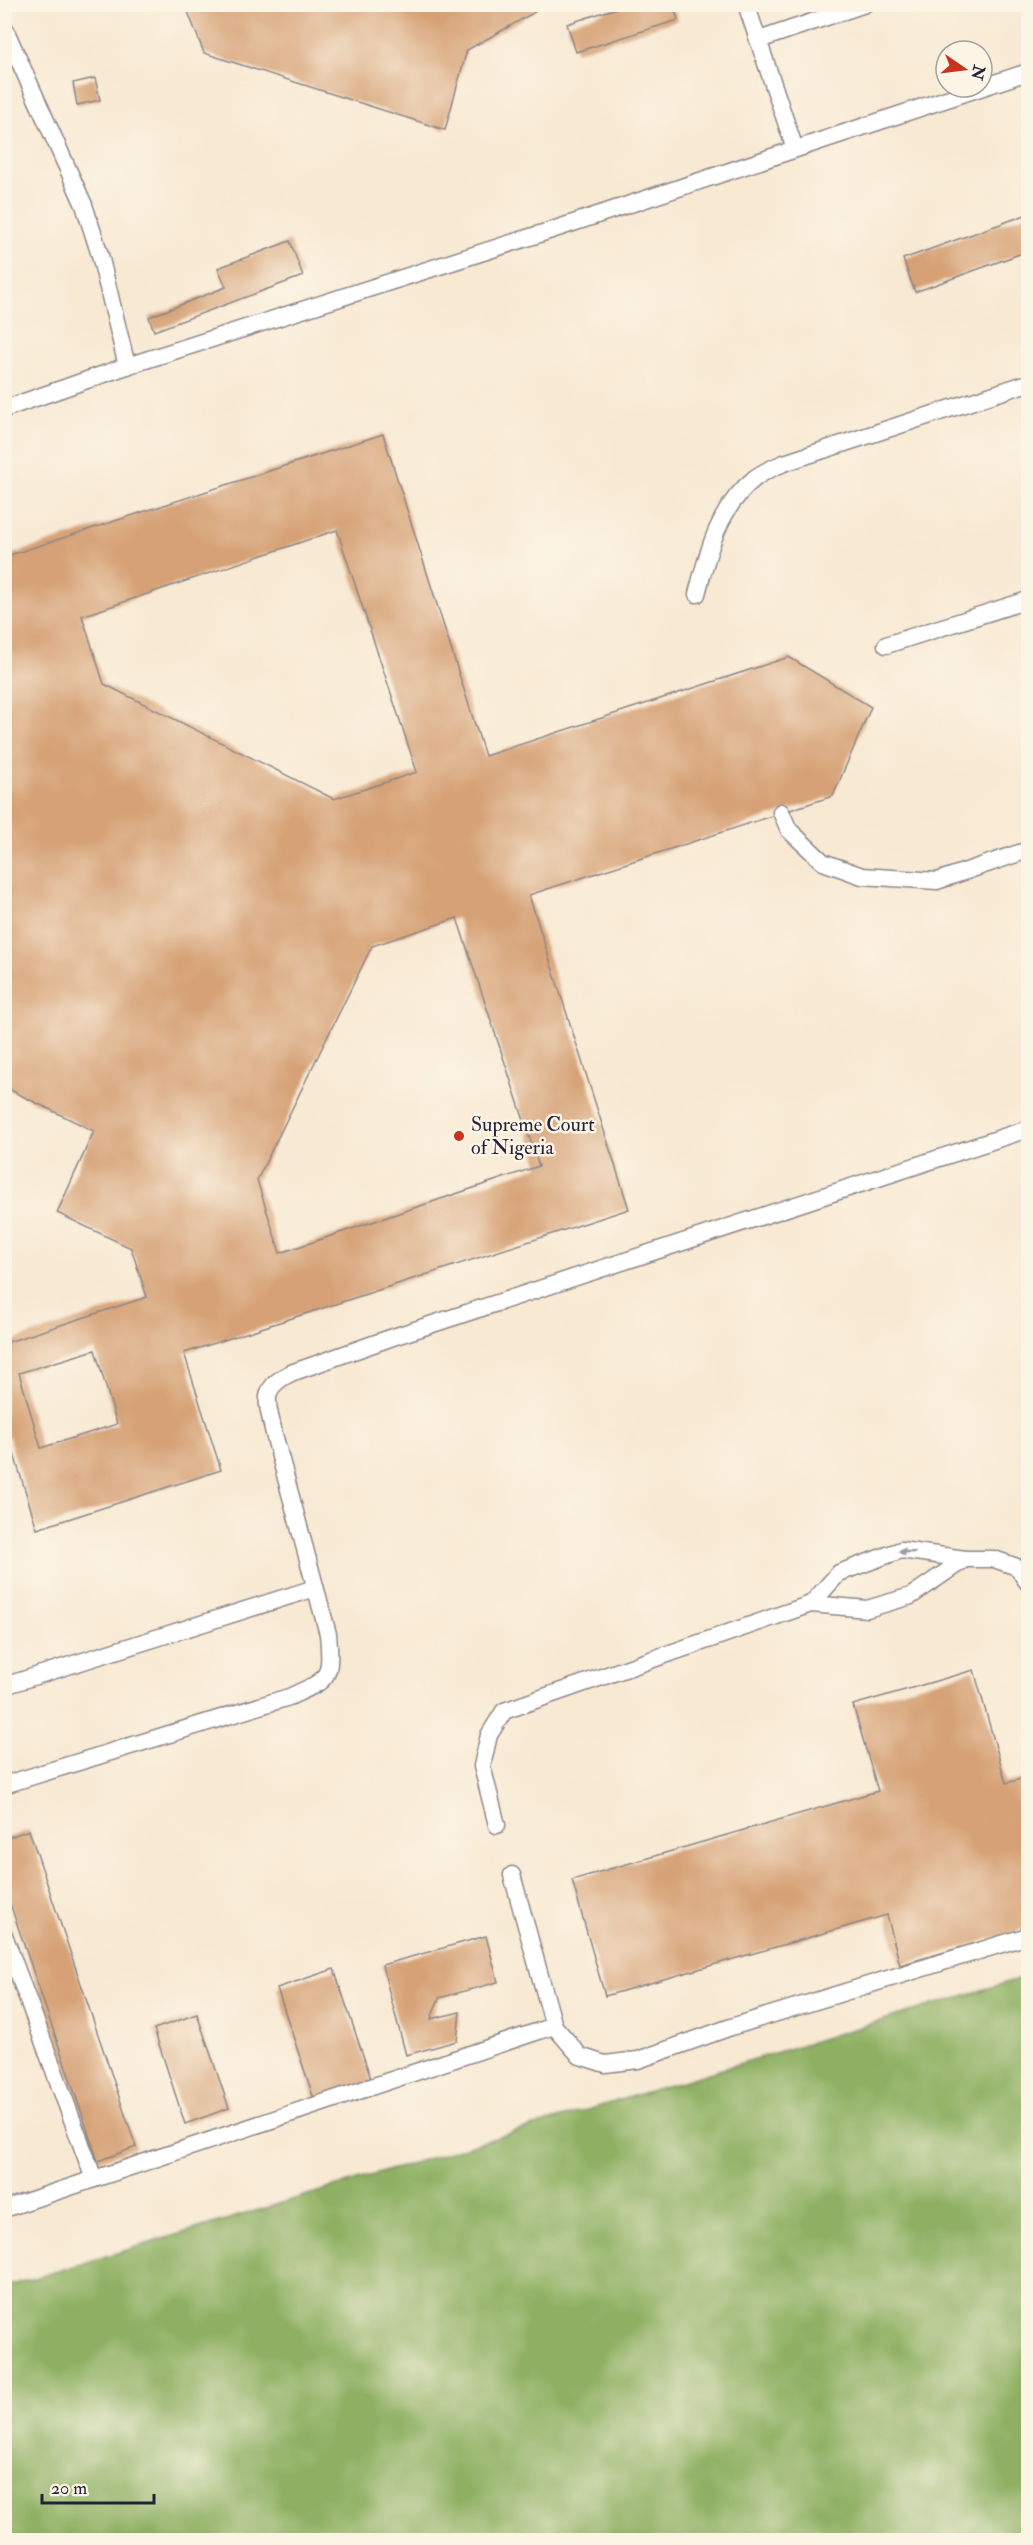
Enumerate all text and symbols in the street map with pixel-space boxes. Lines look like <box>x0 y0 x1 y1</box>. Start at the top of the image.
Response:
north arrow <box>934 39 994 99</box>
text: N <box>966 62 989 82</box>
place label: Supreme Court of Nigeria <box>471 1112 595 1160</box>
marker: Supreme Court of Nigeria <box>452 1129 466 1143</box>
one-way arrow <box>897 1547 916 1557</box>
scale bar <box>42 2467 154 2505</box>
text: 20 m <box>51 2477 87 2500</box>

